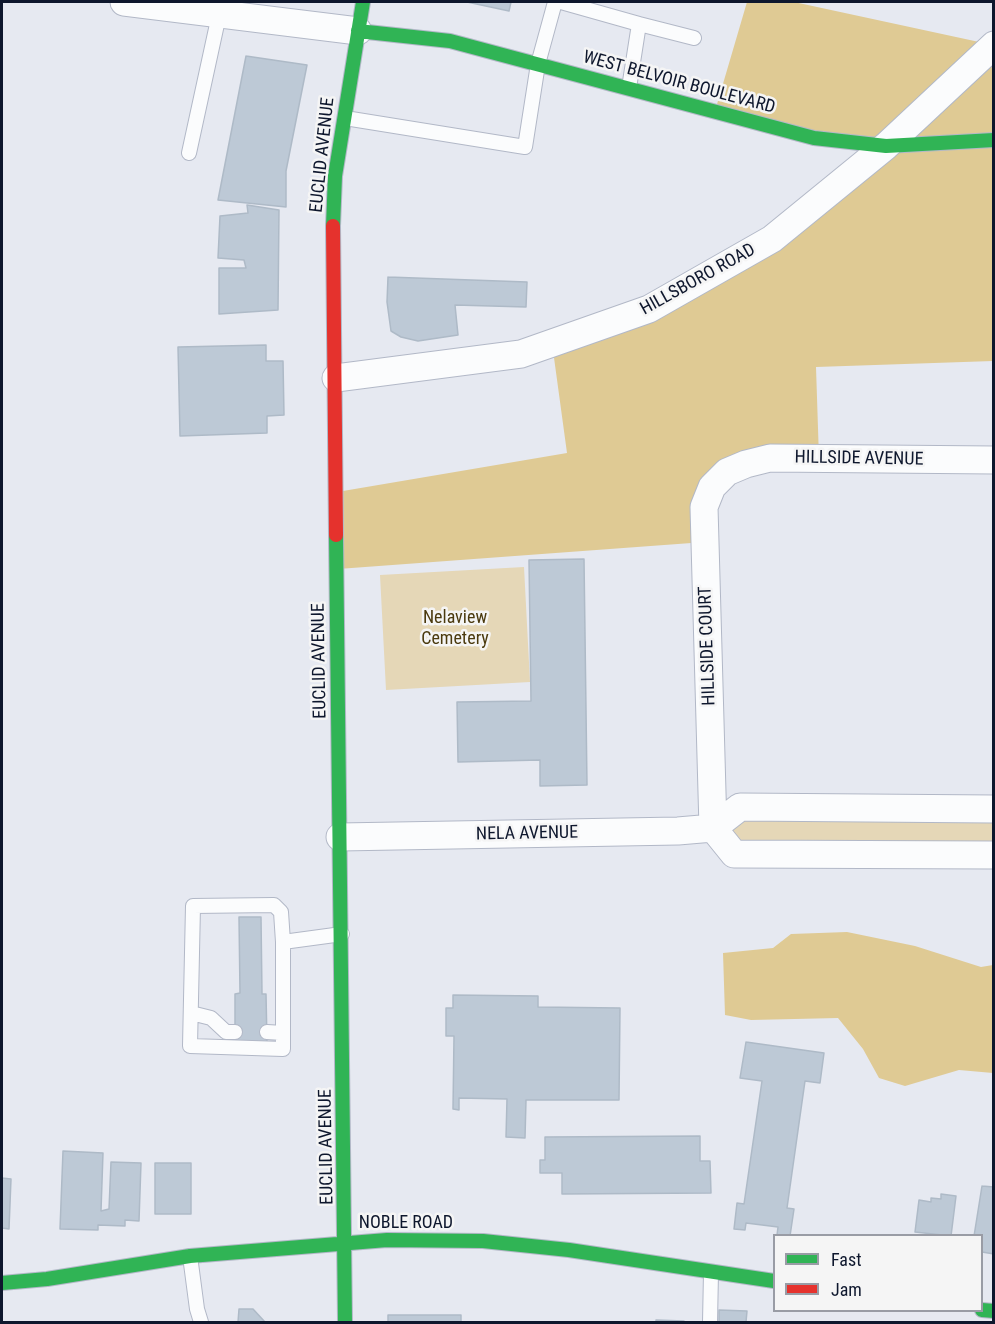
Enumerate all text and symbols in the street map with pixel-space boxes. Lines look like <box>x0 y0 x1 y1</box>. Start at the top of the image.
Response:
street label: WEST BELVOIR BOULEVARD <box>580 47 778 119</box>
street label: EUCLID AVENUE <box>306 96 340 214</box>
street label: HILLSBORO ROAD <box>637 239 759 321</box>
street label: HILLSIDE AVENUE <box>794 447 924 471</box>
street label: HILLSIDE COURT <box>695 586 721 706</box>
street label: EUCLID AVENUE <box>308 603 332 719</box>
park label: Nelaview Cemetery <box>421 607 489 650</box>
street label: NELA AVENUE <box>476 822 578 846</box>
street label: EUCLID AVENUE <box>315 1089 339 1205</box>
street label: NOBLE ROAD <box>359 1212 453 1234</box>
legend <box>773 1234 983 1312</box>
text: Fast <box>831 1249 862 1270</box>
text: Jam <box>831 1279 862 1300</box>

